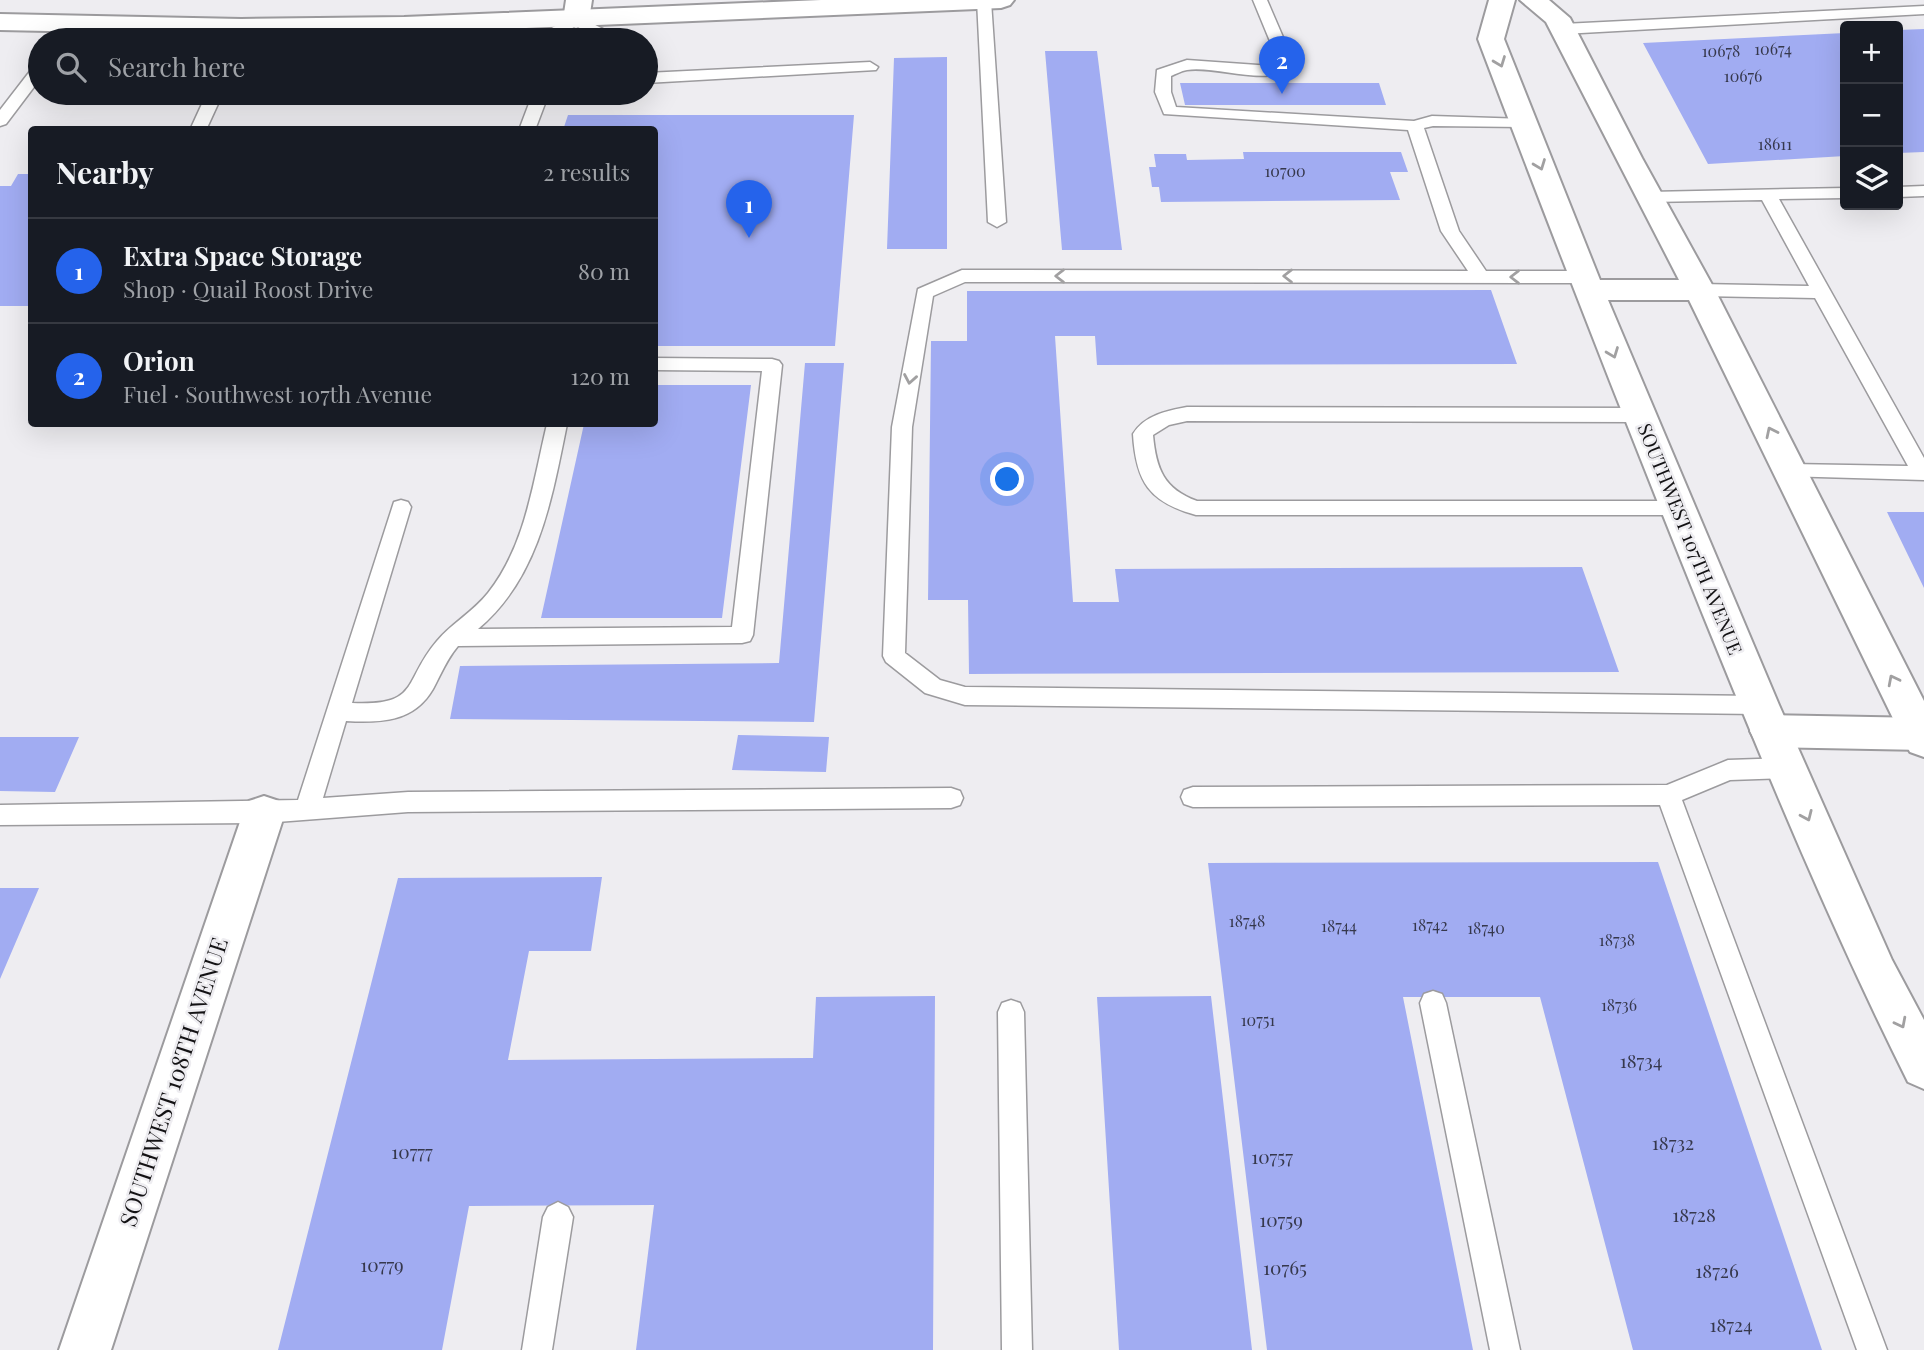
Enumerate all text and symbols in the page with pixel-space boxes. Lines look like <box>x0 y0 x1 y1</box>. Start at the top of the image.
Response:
map controls <box>1840 21 1903 210</box>
button: + <box>1840 21 1903 84</box>
search box <box>28 28 658 105</box>
pin: 2 <box>1259 36 1305 94</box>
house number: 10674 <box>1754 38 1792 59</box>
house number: 10678 <box>1702 40 1740 61</box>
icon: search <box>52 48 90 86</box>
text: Search here <box>108 49 245 84</box>
one-way arrow <box>1492 55 1506 67</box>
house number: 10676 <box>1724 65 1762 86</box>
button: − <box>1840 84 1903 147</box>
house number: 18611 <box>1758 133 1792 154</box>
button: layers <box>1840 147 1903 210</box>
text: Nearby <box>56 152 154 192</box>
text: 2 results <box>543 156 630 187</box>
one-way arrow <box>1532 158 1546 170</box>
house number: 10700 <box>1264 160 1306 181</box>
pin: 1 <box>726 180 772 238</box>
text: Extra Space Storage <box>123 238 362 273</box>
text: 1 <box>75 255 83 286</box>
text: 80 m <box>578 255 630 286</box>
one-way arrow <box>1055 268 1065 284</box>
one-way arrow <box>1282 268 1293 284</box>
one-way arrow <box>1510 269 1520 285</box>
text: Shop · Quail Roost Drive <box>123 273 374 304</box>
text: Orion <box>123 343 195 378</box>
one-way arrow <box>1605 347 1619 359</box>
text: 2 <box>73 360 85 391</box>
text: 120 m <box>571 360 630 391</box>
one-way arrow <box>903 374 918 385</box>
text: Fuel · Southwest 107th Avenue <box>123 378 432 409</box>
street label: SOUTHWEST 107TH AVENUE <box>1633 419 1749 658</box>
one-way arrow <box>1765 427 1779 439</box>
your location <box>990 462 1024 496</box>
one-way arrow <box>1888 675 1902 687</box>
one-way arrow <box>1799 809 1813 821</box>
house number: 18748 <box>1229 910 1265 931</box>
house number: 18742 <box>1412 914 1448 935</box>
house number: 18744 <box>1321 915 1357 936</box>
house number: 18740 <box>1467 917 1505 938</box>
house number: 18738 <box>1599 929 1635 950</box>
street label: SOUTHWEST 108TH AVENUE <box>111 933 234 1230</box>
house number: 18736 <box>1601 994 1637 1015</box>
house number: 10751 <box>1241 1009 1275 1030</box>
one-way arrow <box>1893 1015 1907 1028</box>
house number: 18734 <box>1620 1047 1662 1073</box>
house number: 18732 <box>1652 1129 1694 1155</box>
house number: 10777 <box>391 1138 433 1164</box>
house number: 10757 <box>1251 1143 1293 1169</box>
house number: 18728 <box>1672 1201 1716 1227</box>
house number: 10759 <box>1259 1206 1303 1232</box>
house number: 10779 <box>360 1251 404 1277</box>
house number: 10765 <box>1263 1254 1307 1280</box>
house number: 18726 <box>1695 1257 1739 1283</box>
house number: 18724 <box>1709 1311 1753 1337</box>

